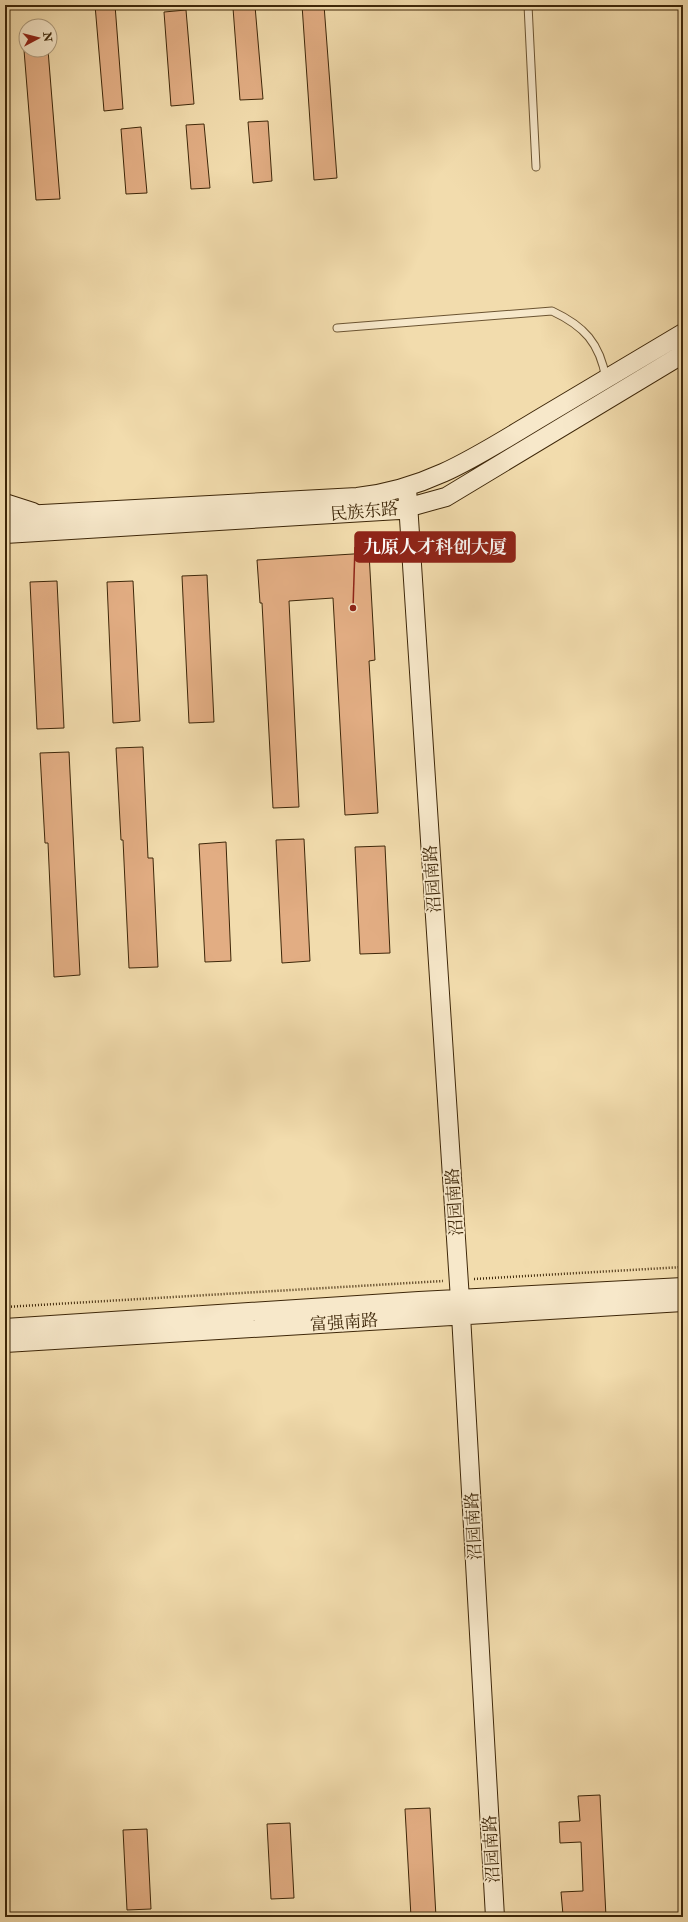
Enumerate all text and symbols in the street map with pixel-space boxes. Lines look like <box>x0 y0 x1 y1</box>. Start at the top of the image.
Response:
north arrow <box>18 18 58 58</box>
text: N <box>40 30 55 44</box>
street label: 民族东路 <box>329 498 399 525</box>
callout: 九原人才科创大厦 <box>355 532 515 562</box>
text: 九原人才科创大厦 <box>363 536 507 559</box>
street label: 沼园南路 <box>420 844 445 914</box>
street label: 沼园南路 <box>442 1167 467 1237</box>
street label: 富强南路 <box>309 1310 379 1335</box>
street label: 沼园南路 <box>461 1491 486 1560</box>
street label: 沼园南路 <box>479 1814 504 1883</box>

